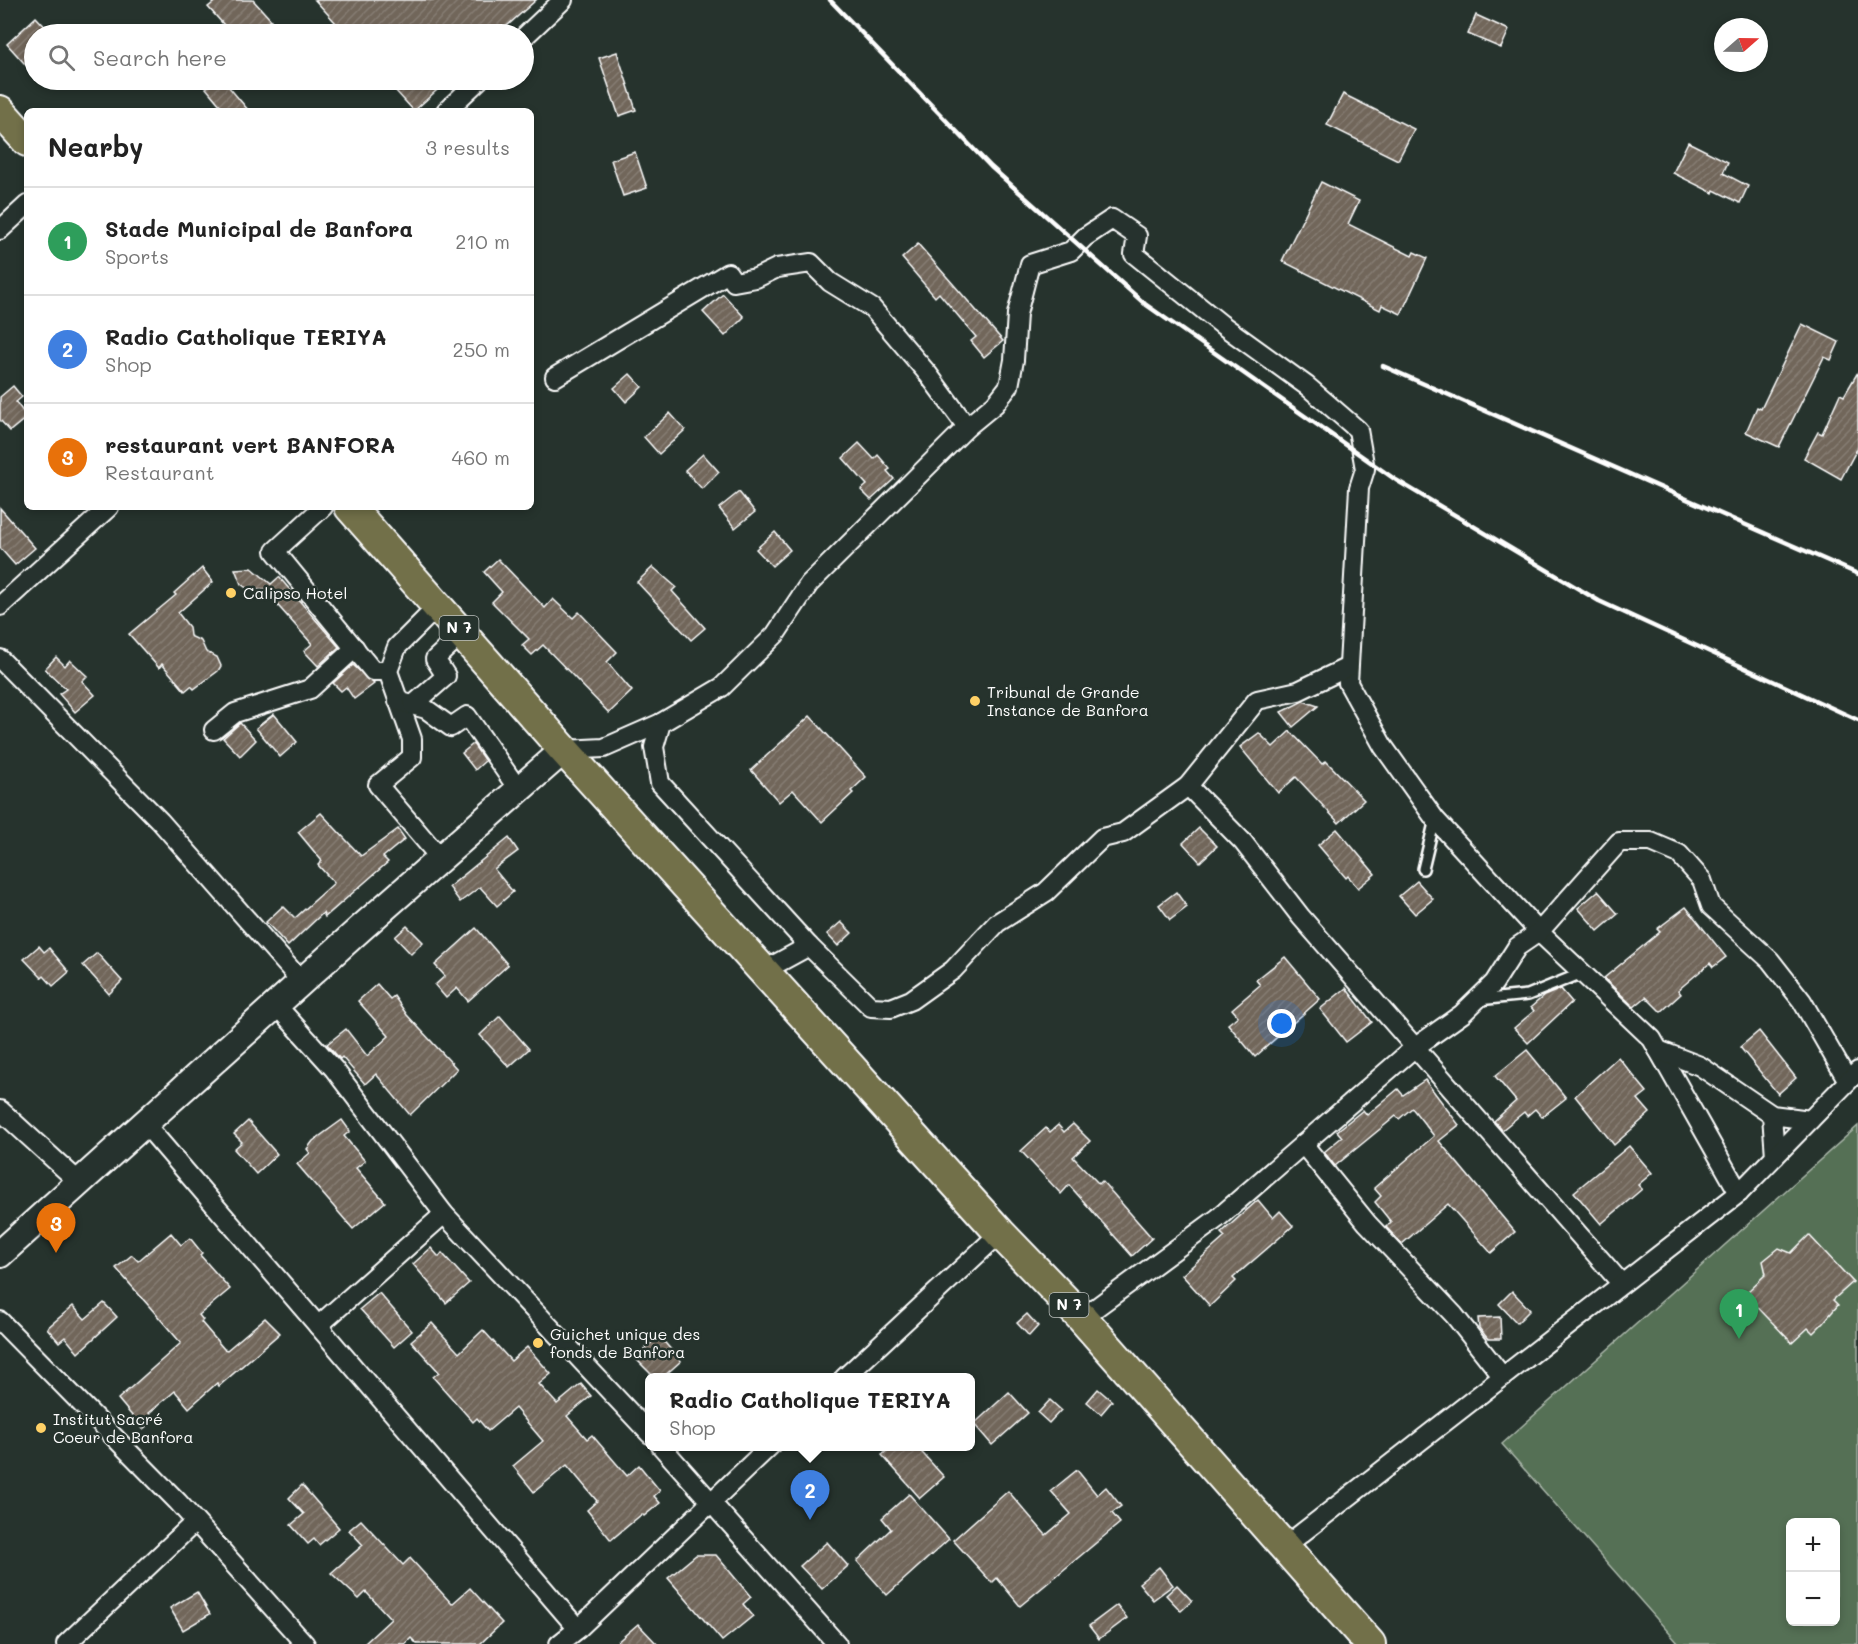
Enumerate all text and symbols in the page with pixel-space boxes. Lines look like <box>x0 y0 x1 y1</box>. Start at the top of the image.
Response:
north arrow <box>1714 18 1768 72</box>
search box <box>24 24 534 90</box>
icon: search <box>45 41 78 74</box>
text: Search here <box>93 43 227 72</box>
text: Nearby <box>48 130 143 164</box>
text: 3 results <box>425 134 510 160</box>
text: Stade Municipal de Banfora <box>105 214 413 243</box>
text: 1 <box>63 228 72 254</box>
text: 210 m <box>455 228 510 254</box>
text: Sports <box>105 243 169 269</box>
text: Radio Catholique TERIYA <box>105 322 387 351</box>
text: 2 <box>62 336 73 362</box>
text: 250 m <box>453 336 510 362</box>
text: Shop <box>105 351 152 377</box>
text: restaurant vert BANFORA <box>105 430 395 459</box>
text: 3 <box>62 444 74 470</box>
text: 460 m <box>452 444 510 470</box>
text: Restaurant <box>105 459 215 485</box>
place label: Calipso Hotel <box>243 582 347 603</box>
marker: Calipso Hotel <box>224 586 238 600</box>
road number: N 7 <box>440 616 478 640</box>
place label: Tribunal de Grande Instance de Banfora <box>987 681 1149 720</box>
marker: Tribunal de Grande Instance de Banfora <box>968 694 982 708</box>
your location <box>1267 1009 1296 1038</box>
pin: 3 <box>36 1204 76 1253</box>
pin: 1 <box>1720 1290 1758 1339</box>
road number: N 7 <box>1050 1293 1088 1317</box>
place label: Guichet unique des fonds de Banfora <box>550 1323 700 1362</box>
marker: Guichet unique des fonds de Banfora <box>531 1336 545 1350</box>
popup <box>645 1373 975 1451</box>
text: Radio Catholique TERIYA <box>669 1385 951 1414</box>
place label: Institut Sacré Coeur de Banfora <box>53 1408 193 1447</box>
text: Shop <box>669 1414 716 1440</box>
marker: Institut Sacré Coeur de Banfora <box>34 1421 48 1435</box>
pin: 2 <box>790 1470 830 1520</box>
map controls <box>1786 1518 1840 1626</box>
button: + <box>1786 1518 1840 1572</box>
button: − <box>1786 1572 1840 1626</box>

